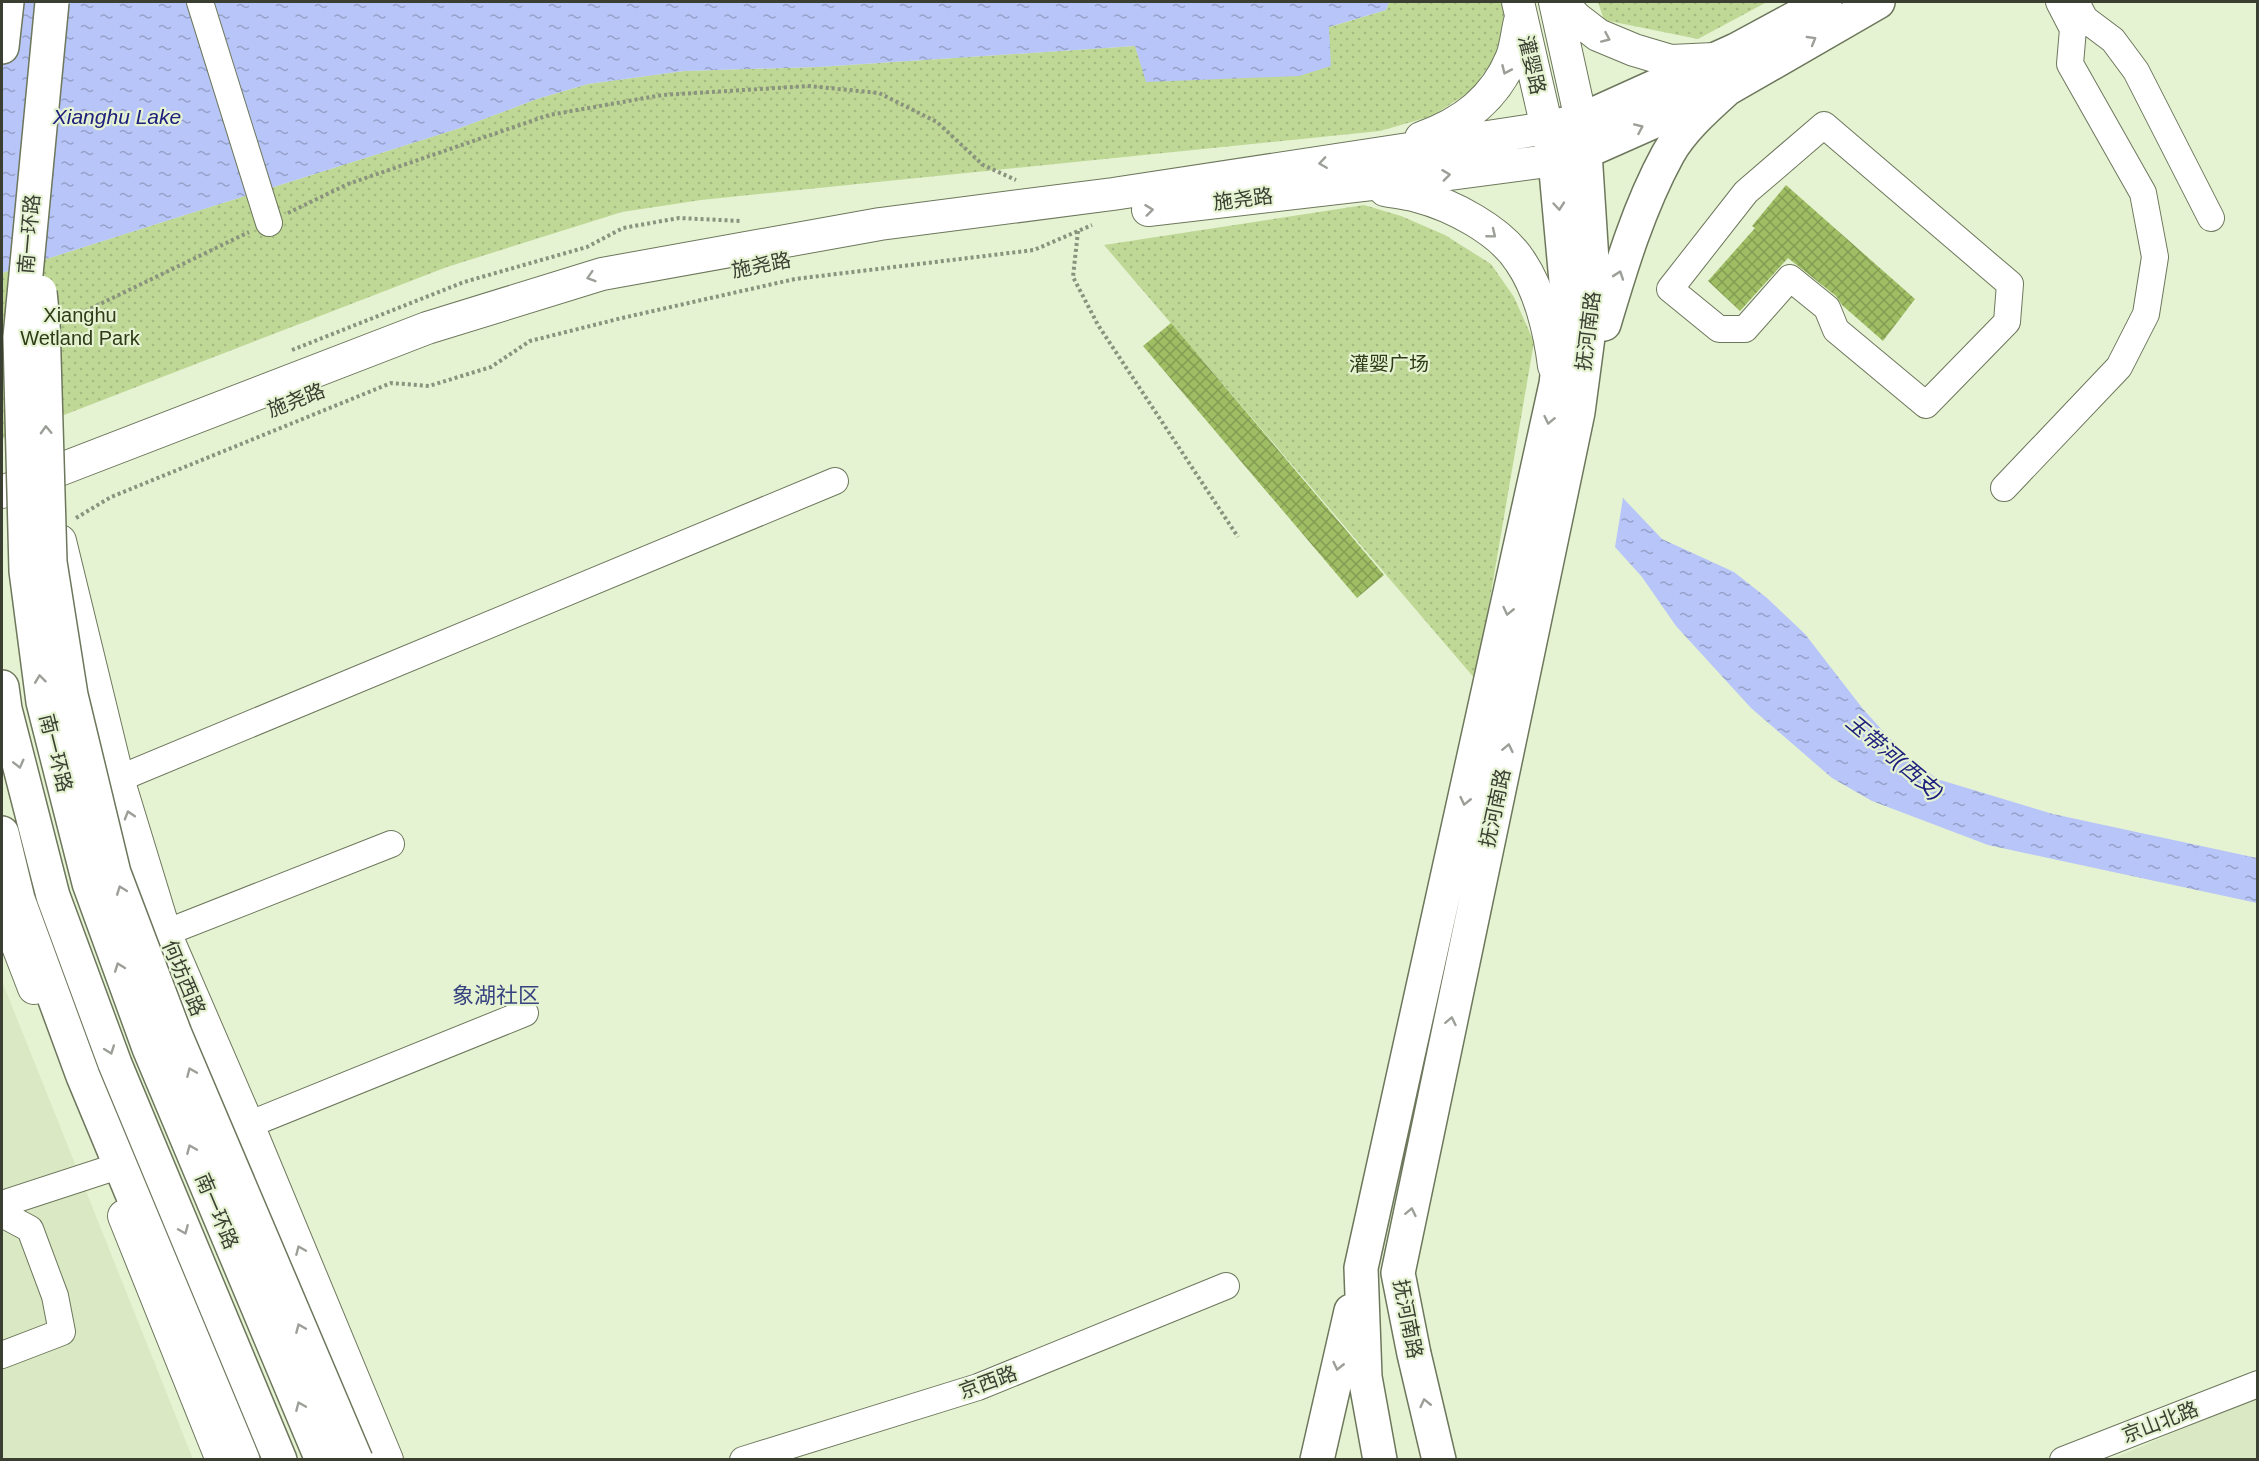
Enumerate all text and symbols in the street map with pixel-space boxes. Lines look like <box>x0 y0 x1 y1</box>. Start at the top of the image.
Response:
one-way arrow <box>1599 31 1610 43</box>
street label: 灌婴路 <box>1515 33 1549 97</box>
one-way arrow <box>1806 35 1816 47</box>
one-way arrow <box>1501 64 1513 75</box>
water label: Xianghu Lake <box>52 105 181 128</box>
one-way arrow <box>1632 123 1643 135</box>
one-way arrow <box>1318 157 1328 169</box>
one-way arrow <box>1442 169 1451 181</box>
street label: 施尧路 <box>1212 184 1274 214</box>
street label: 南一环路 <box>15 193 43 275</box>
one-way arrow <box>1552 201 1565 210</box>
one-way arrow <box>1144 204 1153 217</box>
one-way arrow <box>1485 226 1496 237</box>
street label: 施尧路 <box>729 248 793 282</box>
one-way arrow <box>586 270 597 282</box>
one-way arrow <box>1611 270 1624 281</box>
street label: 抚河南路 <box>1572 290 1604 372</box>
park label: Xianghu Wetland Park <box>20 304 141 349</box>
park label: 灌婴广场 <box>1349 353 1429 375</box>
street label: 施尧路 <box>264 379 328 421</box>
one-way arrow <box>1543 415 1556 425</box>
one-way arrow <box>40 425 52 434</box>
one-way arrow <box>1502 605 1515 615</box>
one-way arrow <box>34 674 46 683</box>
water label: 玉带河(西支) <box>1842 710 1948 804</box>
street label: 南一环路 <box>36 712 76 794</box>
one-way arrow <box>1501 743 1514 753</box>
one-way arrow <box>12 759 25 769</box>
street label: 抚河南路 <box>1476 767 1514 849</box>
one-way arrow <box>1459 796 1472 806</box>
one-way arrow <box>124 810 136 821</box>
one-way arrow <box>115 885 128 896</box>
street label: 何坊西路 <box>158 937 210 1019</box>
one-way arrow <box>114 962 127 973</box>
district label: 象湖社区 <box>452 983 540 1008</box>
one-way arrow <box>1443 1016 1456 1026</box>
one-way arrow <box>102 1044 115 1055</box>
one-way arrow <box>186 1067 198 1078</box>
one-way arrow <box>186 1144 198 1155</box>
street label: 南一环路 <box>191 1170 243 1252</box>
one-way arrow <box>1404 1207 1417 1217</box>
one-way arrow <box>177 1224 189 1235</box>
one-way arrow <box>295 1246 307 1257</box>
street label: 抚河南路 <box>1390 1278 1426 1360</box>
one-way arrow <box>295 1324 307 1335</box>
street label: 京西路 <box>956 1361 1020 1403</box>
one-way arrow <box>1333 1361 1346 1371</box>
street label: 京山北路 <box>2119 1397 2201 1447</box>
one-way arrow <box>1420 1398 1433 1408</box>
one-way arrow <box>295 1401 307 1412</box>

